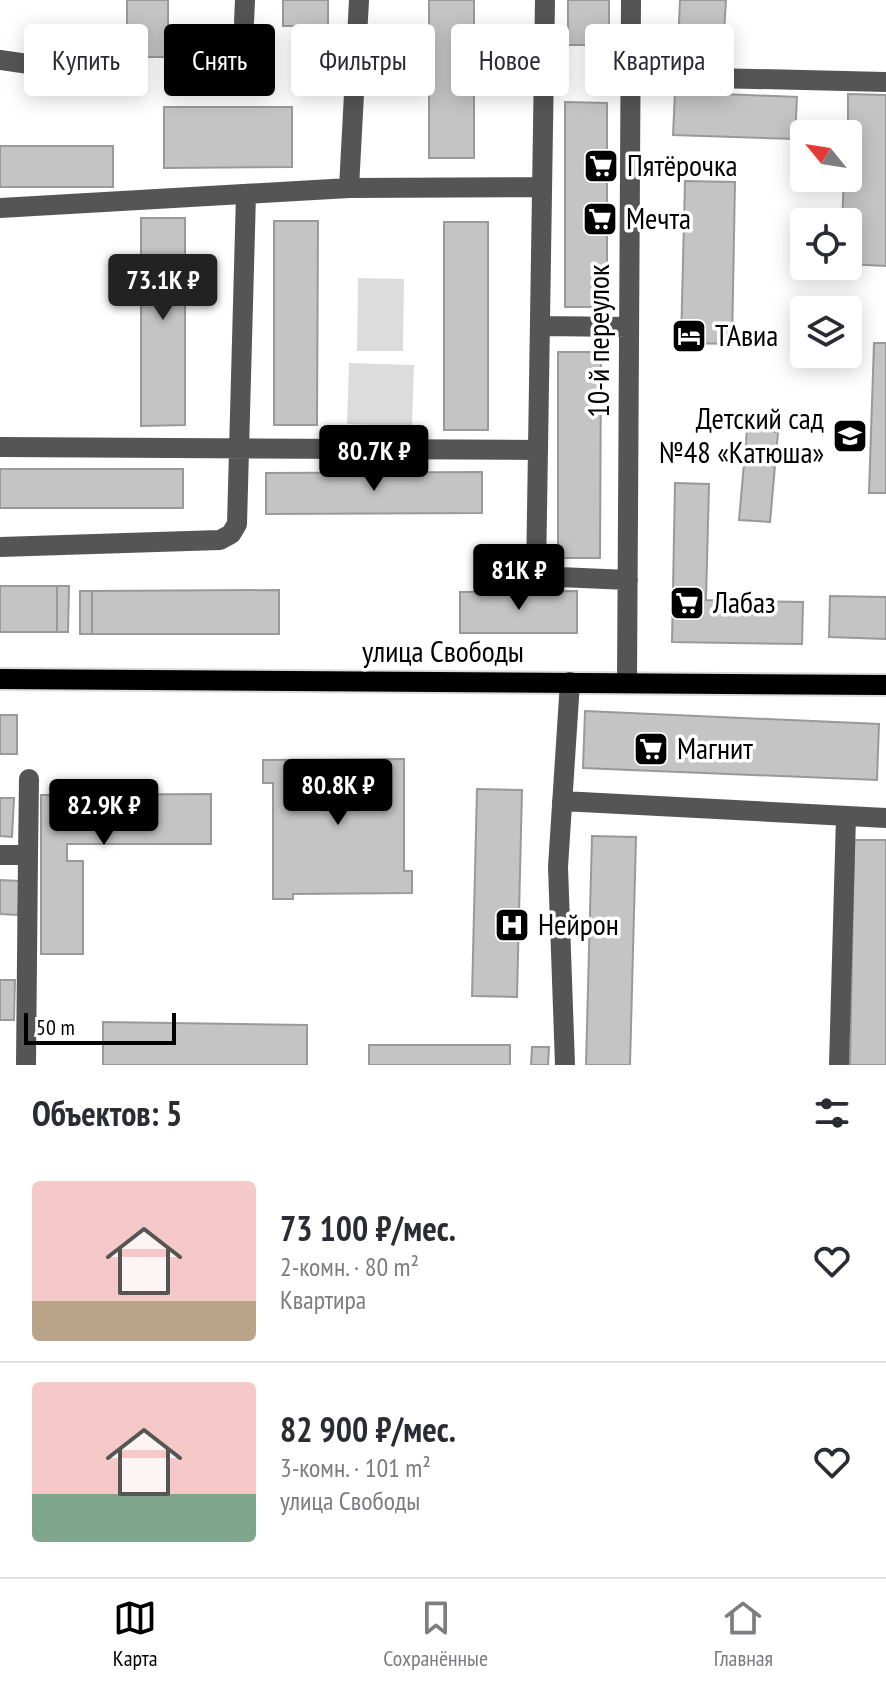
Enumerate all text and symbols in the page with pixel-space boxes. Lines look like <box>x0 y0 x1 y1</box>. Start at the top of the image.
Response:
chip: Купить <box>24 24 148 96</box>
chip: Снять <box>164 24 275 96</box>
chip: Фильтры <box>291 24 435 96</box>
chip: Новое <box>451 24 569 96</box>
chip: Квартира <box>585 24 734 96</box>
north arrow <box>790 120 862 192</box>
map controls <box>790 120 862 368</box>
place label: Пятёрочка <box>627 145 738 184</box>
supermarket icon: Пятёрочка <box>582 147 620 185</box>
place label: Мечта <box>626 198 691 237</box>
supermarket icon: Мечта <box>581 200 619 238</box>
button: locate <box>790 208 862 280</box>
pin: 73.1K ₽ <box>89 254 237 322</box>
text: 73.1K ₽ <box>126 263 200 296</box>
street label: 10-й переулок <box>578 264 617 418</box>
button: layers <box>790 296 862 368</box>
place label: ТАвиа <box>715 315 778 354</box>
hotel icon: ТАвиа <box>670 317 708 355</box>
place label: Детский сад №48 «Катюша» <box>659 398 824 471</box>
school or university icon: Детский сад №48 «Катюша» <box>831 417 869 455</box>
pin: 80.7K ₽ <box>300 425 448 493</box>
text: 80.7K ₽ <box>337 434 411 467</box>
pin: 81K ₽ <box>463 544 575 612</box>
text: 81K ₽ <box>491 553 547 586</box>
place label: Лабаз <box>712 582 776 621</box>
supermarket icon: Лабаз <box>668 584 706 622</box>
street label: улица Свободы <box>362 631 524 670</box>
place label: Магнит <box>677 728 753 767</box>
supermarket icon: Магнит <box>632 730 670 768</box>
pin: 80.8K ₽ <box>264 759 412 827</box>
text: 80.8K ₽ <box>301 768 375 801</box>
pin: 82.9K ₽ <box>30 779 178 847</box>
text: 82.9K ₽ <box>67 788 141 821</box>
place label: Нейрон <box>538 904 619 943</box>
hospital icon: Нейрон <box>493 906 531 944</box>
scale bar <box>24 1009 176 1045</box>
text: 50 m <box>36 1013 75 1041</box>
text: Объектов: 5 <box>32 1091 182 1135</box>
icon: filters <box>810 1091 854 1135</box>
text: 73 100 ₽/мес. <box>280 1206 456 1250</box>
icon: home <box>96 1213 192 1309</box>
icon: heart <box>810 1239 854 1283</box>
text: 2-комн. · 80 m² <box>280 1250 419 1283</box>
text: Квартира <box>280 1283 366 1316</box>
text: 82 900 ₽/мес. <box>280 1407 456 1451</box>
icon: home <box>96 1414 192 1510</box>
icon: heart <box>810 1440 854 1484</box>
text: 3-комн. · 101 m² <box>280 1451 431 1484</box>
text: улица Свободы <box>280 1484 420 1517</box>
tab: Карта <box>113 1596 158 1672</box>
tab: Сохранённые <box>383 1596 488 1672</box>
tab: Главная <box>714 1596 773 1672</box>

